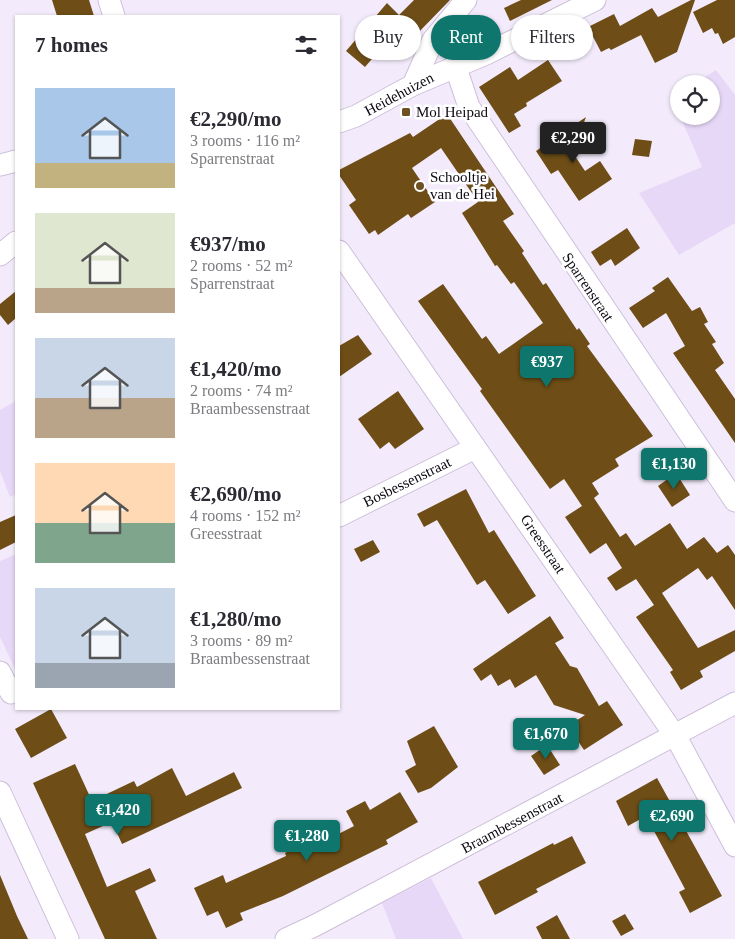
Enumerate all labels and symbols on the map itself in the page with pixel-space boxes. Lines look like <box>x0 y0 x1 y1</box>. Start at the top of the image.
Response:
street label: Heidehuizen <box>362 69 437 119</box>
place label: Mol Heipad <box>416 104 489 120</box>
marker: Mol Heipad <box>400 106 412 118</box>
pin: €2,290 <box>532 121 614 164</box>
place label: Schooltje van de Hei <box>430 169 495 202</box>
marker: Schooltje van de Hei <box>414 180 426 192</box>
street label: Sparrenstraat <box>559 250 617 325</box>
pin: €937 <box>517 346 577 388</box>
pin: €1,130 <box>633 448 715 490</box>
street label: Bosbessenstraat <box>360 453 454 510</box>
street label: Greesstraat <box>518 512 569 577</box>
pin: €1,670 <box>505 718 587 760</box>
street label: Braambessenstraat <box>459 789 566 856</box>
pin: €1,420 <box>77 794 159 836</box>
pin: €2,690 <box>631 800 713 842</box>
pin: €1,280 <box>266 820 348 862</box>

